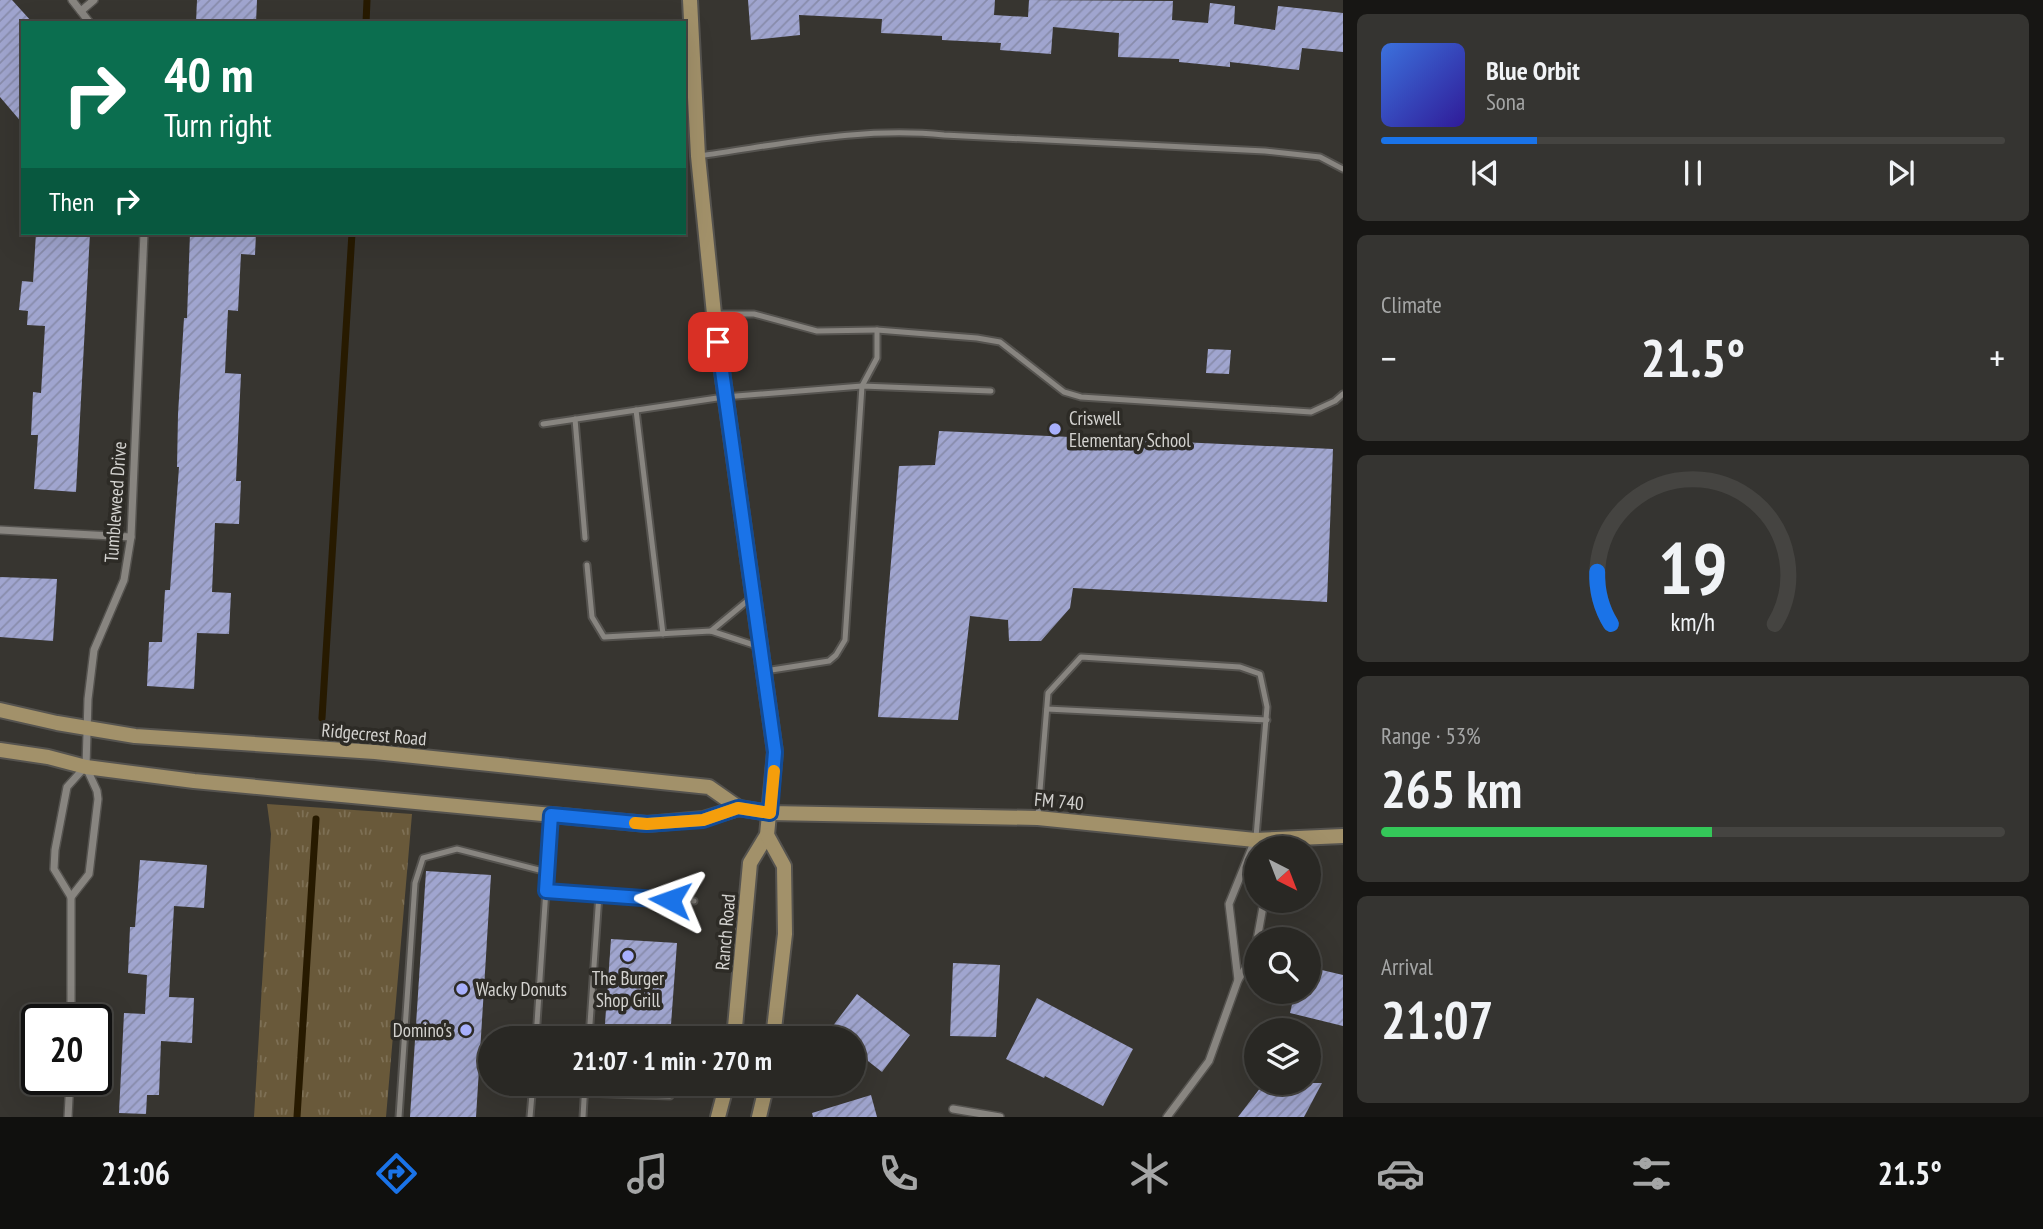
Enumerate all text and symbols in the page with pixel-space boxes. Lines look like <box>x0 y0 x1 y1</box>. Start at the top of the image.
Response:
text: 40 m <box>164 42 253 106</box>
icon: right <box>49 49 140 140</box>
text: Blue Orbit <box>1486 54 1580 87</box>
text: Sona <box>1486 87 1525 116</box>
text: Turn right <box>164 104 272 146</box>
icon: previous <box>1466 154 1504 192</box>
icon: pause <box>1674 154 1712 192</box>
icon: next <box>1882 154 1920 192</box>
icon: right <box>108 182 146 220</box>
text: Then <box>49 185 94 218</box>
text: Climate <box>1381 290 1442 319</box>
pin <box>688 312 748 372</box>
icon: arrive <box>699 323 737 361</box>
text: 21.5° <box>1641 324 1745 391</box>
text: − <box>1381 333 1397 382</box>
text: + <box>1989 333 2005 382</box>
place label: Criswell Elementary School <box>1069 406 1191 452</box>
marker: Criswell Elementary School <box>1047 421 1063 437</box>
street label: Tumbleweed Drive <box>99 441 131 563</box>
text: 19 <box>1658 521 1728 615</box>
text: km/h <box>1671 606 1715 638</box>
street label: Ridgecrest Road <box>321 717 427 751</box>
text: Range · 53% <box>1381 721 1481 750</box>
text: 265 km <box>1381 755 1522 822</box>
street label: FM 740 <box>1033 787 1085 815</box>
north arrow <box>1244 836 1321 914</box>
map controls <box>1244 836 1321 1095</box>
position arrow <box>633 863 707 937</box>
street label: Ranch Road <box>710 893 740 971</box>
button: search <box>1244 927 1321 1004</box>
marker: The Burger Shop Grill <box>620 948 636 964</box>
text: Arrival <box>1381 952 1433 981</box>
place label: The Burger Shop Grill <box>592 966 665 1012</box>
place label: Wacky Donuts <box>476 977 567 1001</box>
marker: Wacky Donuts <box>454 981 470 997</box>
text: 21:07 <box>1381 986 1493 1053</box>
speed limit sign: 20 <box>21 1004 112 1095</box>
place label: Domino's <box>393 1018 452 1042</box>
button: layers <box>1244 1018 1321 1095</box>
marker: Domino's <box>458 1022 474 1038</box>
text: 21:07 · 1 min · 270 m <box>572 1044 772 1077</box>
icon: directions <box>372 1149 421 1198</box>
icon: music <box>623 1149 672 1198</box>
icon: phone <box>874 1149 923 1198</box>
icon: climate <box>1125 1149 1174 1198</box>
icon: car <box>1376 1149 1425 1198</box>
icon: filters <box>1627 1149 1676 1198</box>
text: 21:06 <box>101 1152 170 1194</box>
text: 21.5° <box>1878 1152 1942 1194</box>

